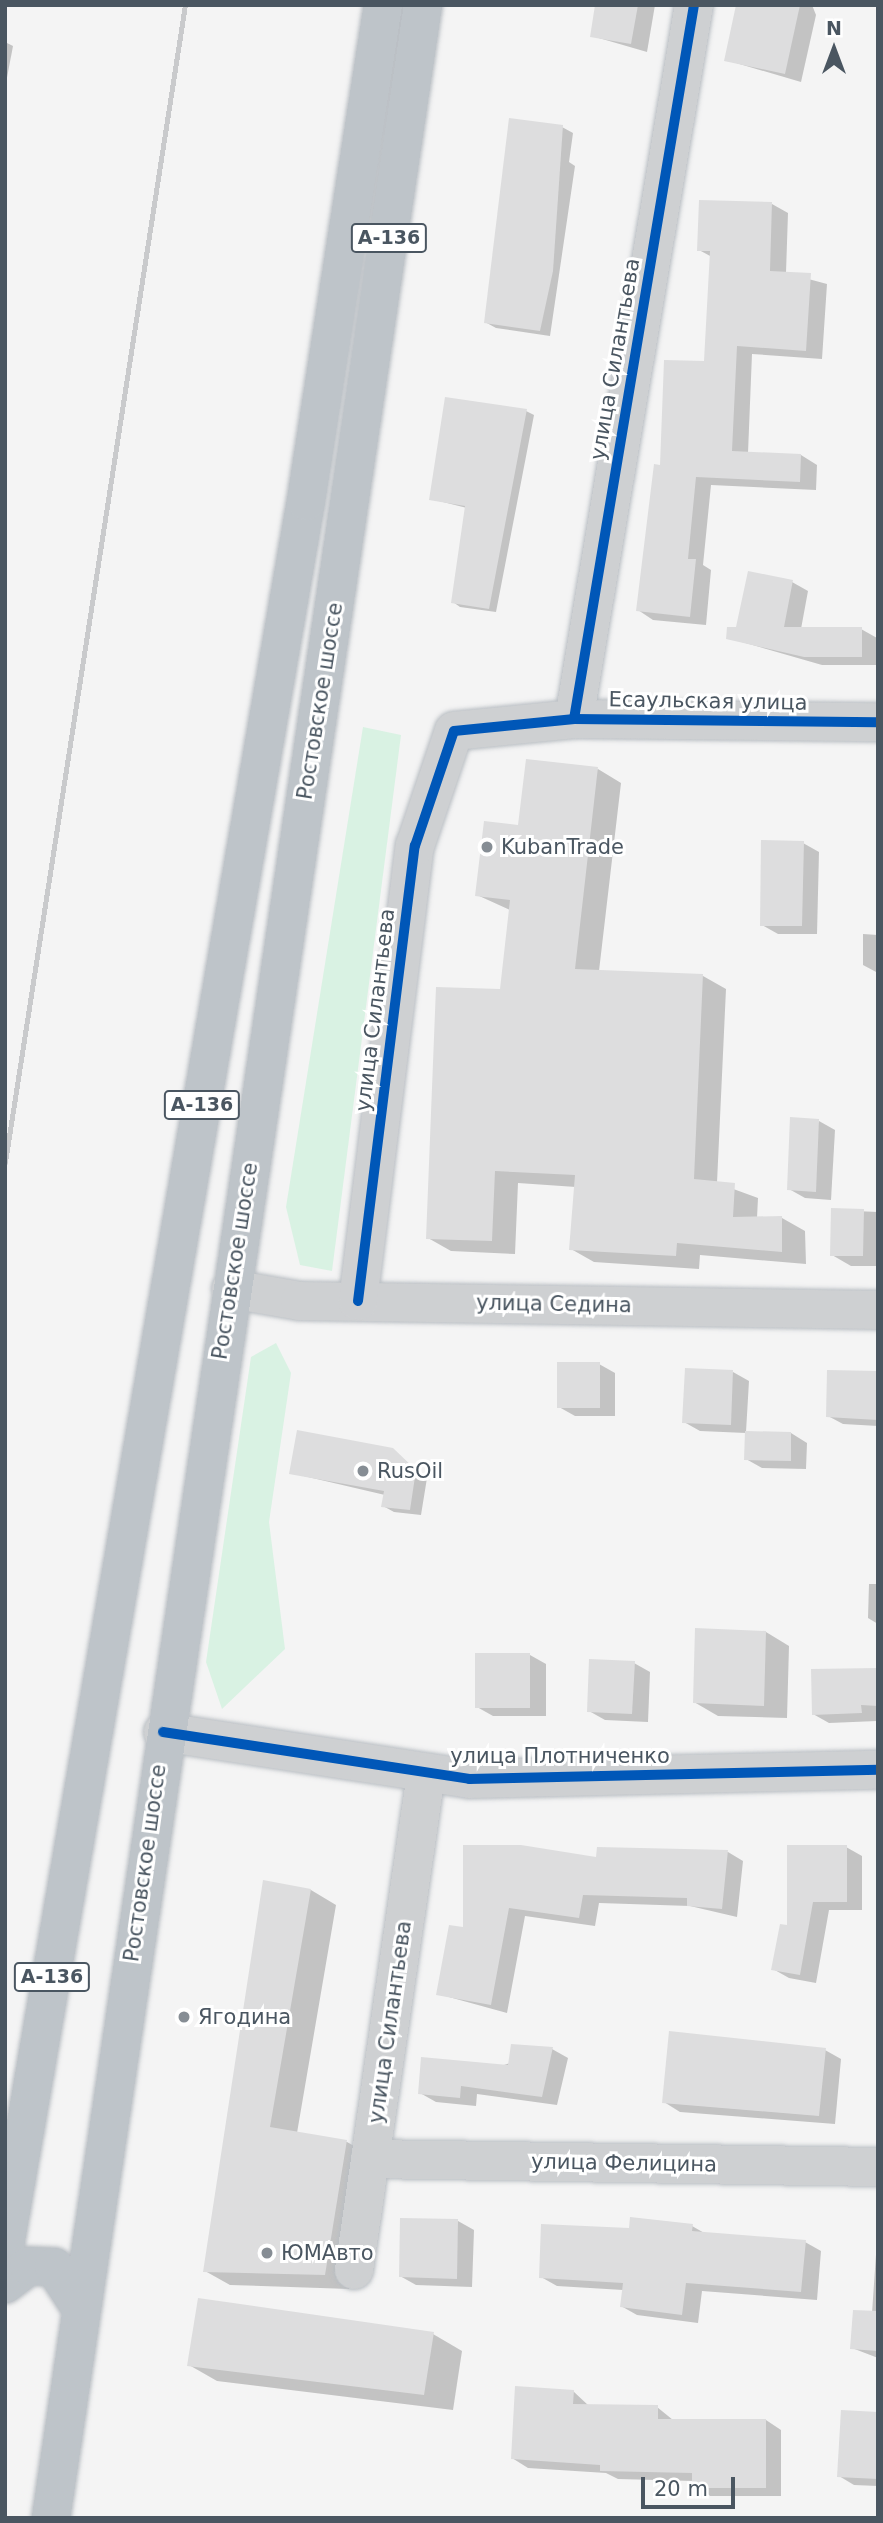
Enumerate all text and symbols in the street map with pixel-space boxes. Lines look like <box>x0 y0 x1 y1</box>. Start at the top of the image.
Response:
north arrow <box>799 14 869 84</box>
text: N <box>826 17 842 39</box>
road number: А-136 <box>350 222 428 254</box>
street label: улица Силантьева <box>585 256 645 462</box>
street label: Ростовское шоссе <box>292 601 348 801</box>
street label: Есаульская улица <box>608 687 808 715</box>
place label: KubanTrade <box>501 834 624 860</box>
marker: KubanTrade <box>479 839 495 855</box>
street label: улица Силантьева <box>350 907 400 1113</box>
road number: А-136 <box>164 1090 241 1120</box>
street label: Ростовское шоссе <box>207 1161 263 1361</box>
street label: улица Седина <box>476 1290 632 1318</box>
place label: RusOil <box>377 1458 443 1484</box>
marker: RusOil <box>355 1463 371 1479</box>
street label: улица Плотниченко <box>450 1743 670 1769</box>
street label: Ростовское шоссе <box>119 1763 171 1963</box>
street label: улица Силантьева <box>363 1919 417 2125</box>
road number: А-136 <box>14 1962 90 1993</box>
place label: Ягодина <box>198 2004 291 2030</box>
marker: Ягодина <box>176 2009 192 2025</box>
street label: улица Фелицина <box>531 2149 717 2177</box>
place label: ЮМАвто <box>281 2240 374 2266</box>
marker: ЮМАвто <box>259 2245 275 2261</box>
scale bar <box>645 2464 740 2508</box>
text: 20 m <box>654 2477 708 2501</box>

